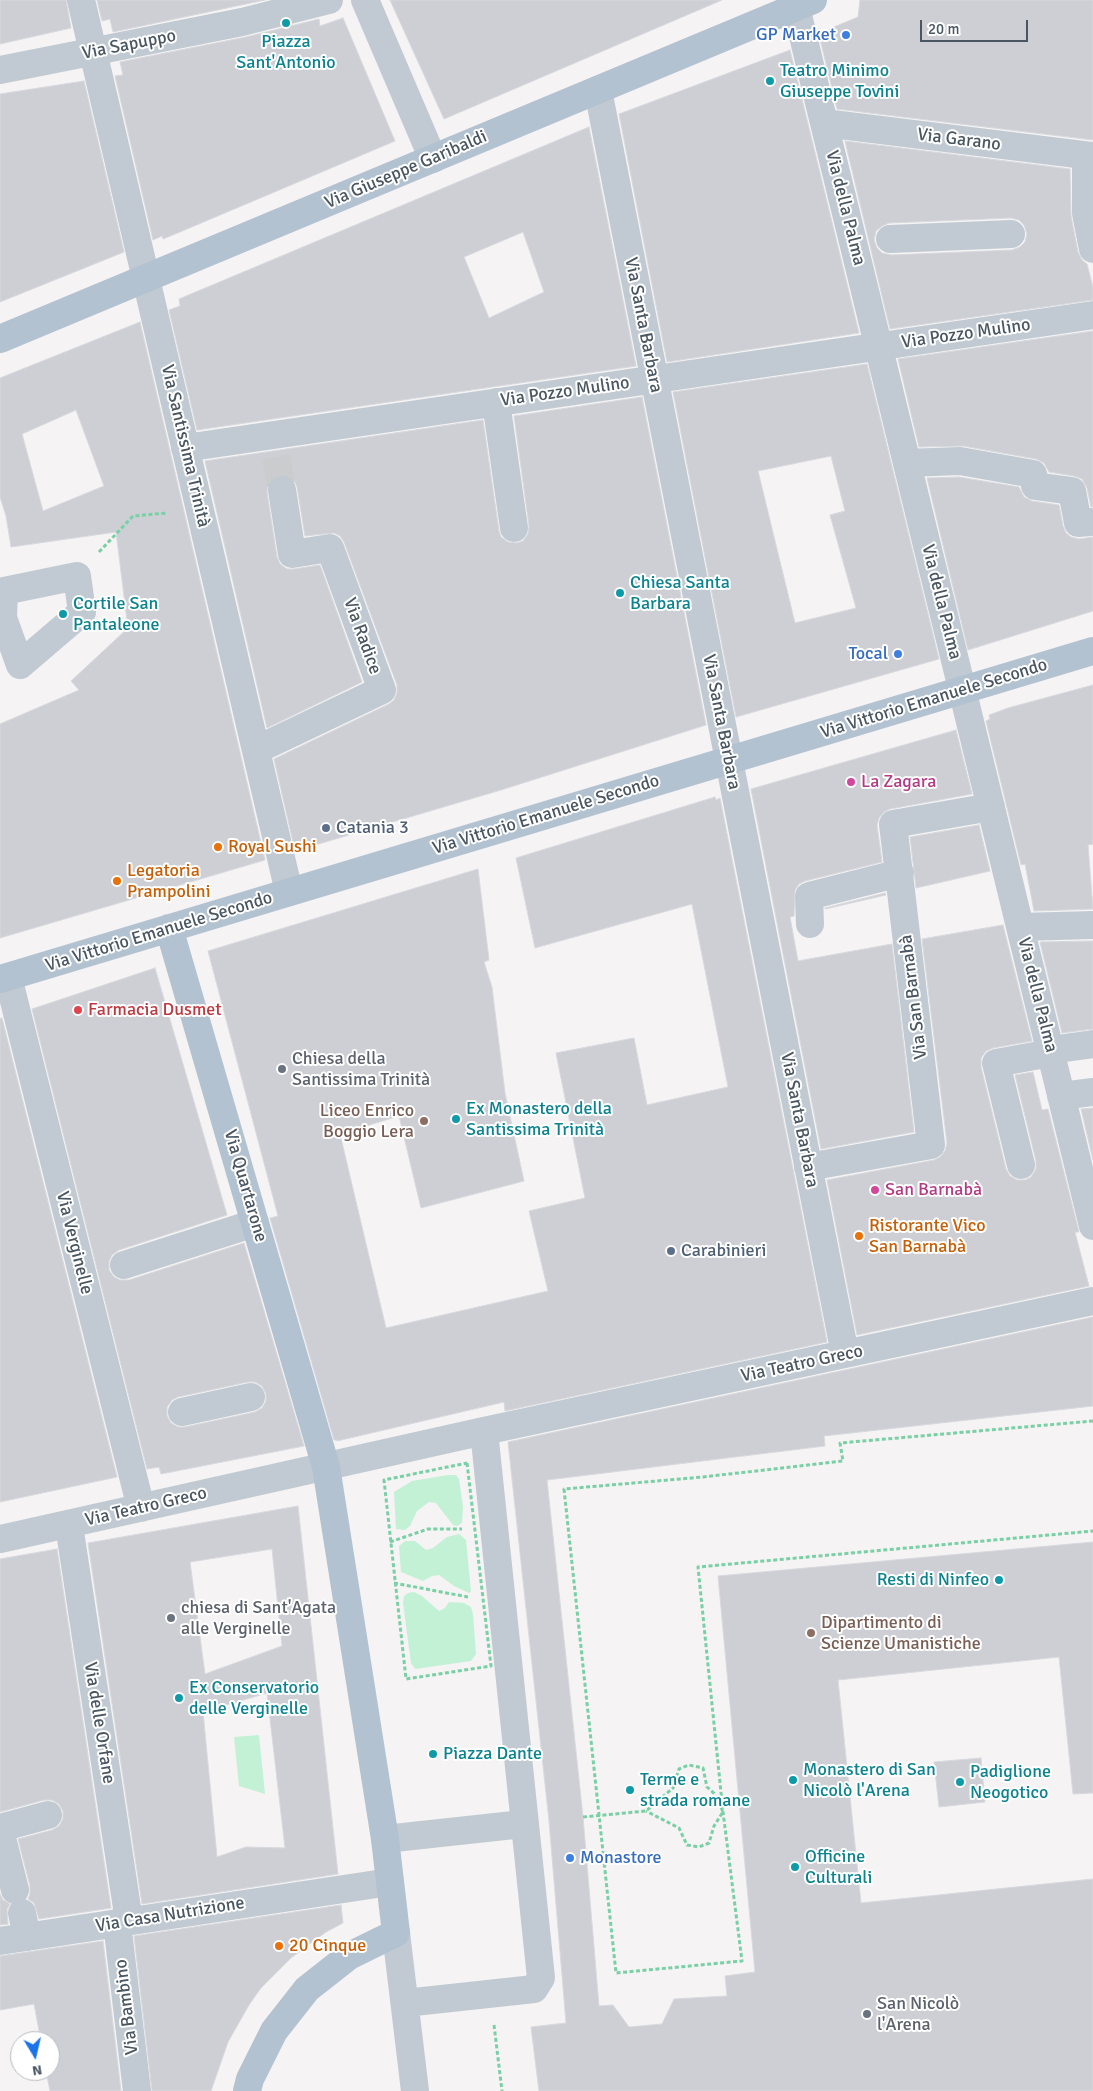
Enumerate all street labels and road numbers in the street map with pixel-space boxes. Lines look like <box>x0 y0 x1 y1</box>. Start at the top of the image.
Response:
street label: Via Sapuppo <box>80 25 178 65</box>
street label: Via Garano <box>916 124 1002 156</box>
street label: Via Giuseppe Garibaldi <box>322 126 490 214</box>
street label: Via della Palma <box>820 148 870 268</box>
street label: Via Santa Barbara <box>619 255 667 395</box>
street label: Via Pozzo Mulino <box>900 314 1032 354</box>
street label: Via Santissima Trinità <box>156 362 214 530</box>
street label: Via Pozzo Mulino <box>499 372 631 412</box>
street label: Via della Palma <box>916 542 966 662</box>
street label: Via Radice <box>338 595 386 677</box>
street label: Via Santa Barbara <box>697 652 745 792</box>
street label: Via Vittorio Emanuele Secondo <box>818 654 1050 744</box>
street label: Via Vittorio Emanuele Secondo <box>430 770 662 860</box>
street label: Via Vittorio Emanuele Secondo <box>43 887 275 977</box>
street label: Via San Barnabà <box>896 933 932 1061</box>
street label: Via della Palma <box>1012 935 1062 1055</box>
street label: Via Santa Barbara <box>775 1050 823 1190</box>
street label: Via Quartarone <box>219 1127 271 1245</box>
street label: Via Verginelle <box>51 1189 97 1297</box>
street label: Via Teatro Greco <box>739 1341 865 1387</box>
street label: Via Teatro Greco <box>83 1483 209 1531</box>
street label: Via delle Orfane <box>79 1661 119 1785</box>
street label: Via Casa Nutrizione <box>94 1893 246 1937</box>
street label: Via Bambino <box>110 1958 144 2056</box>

